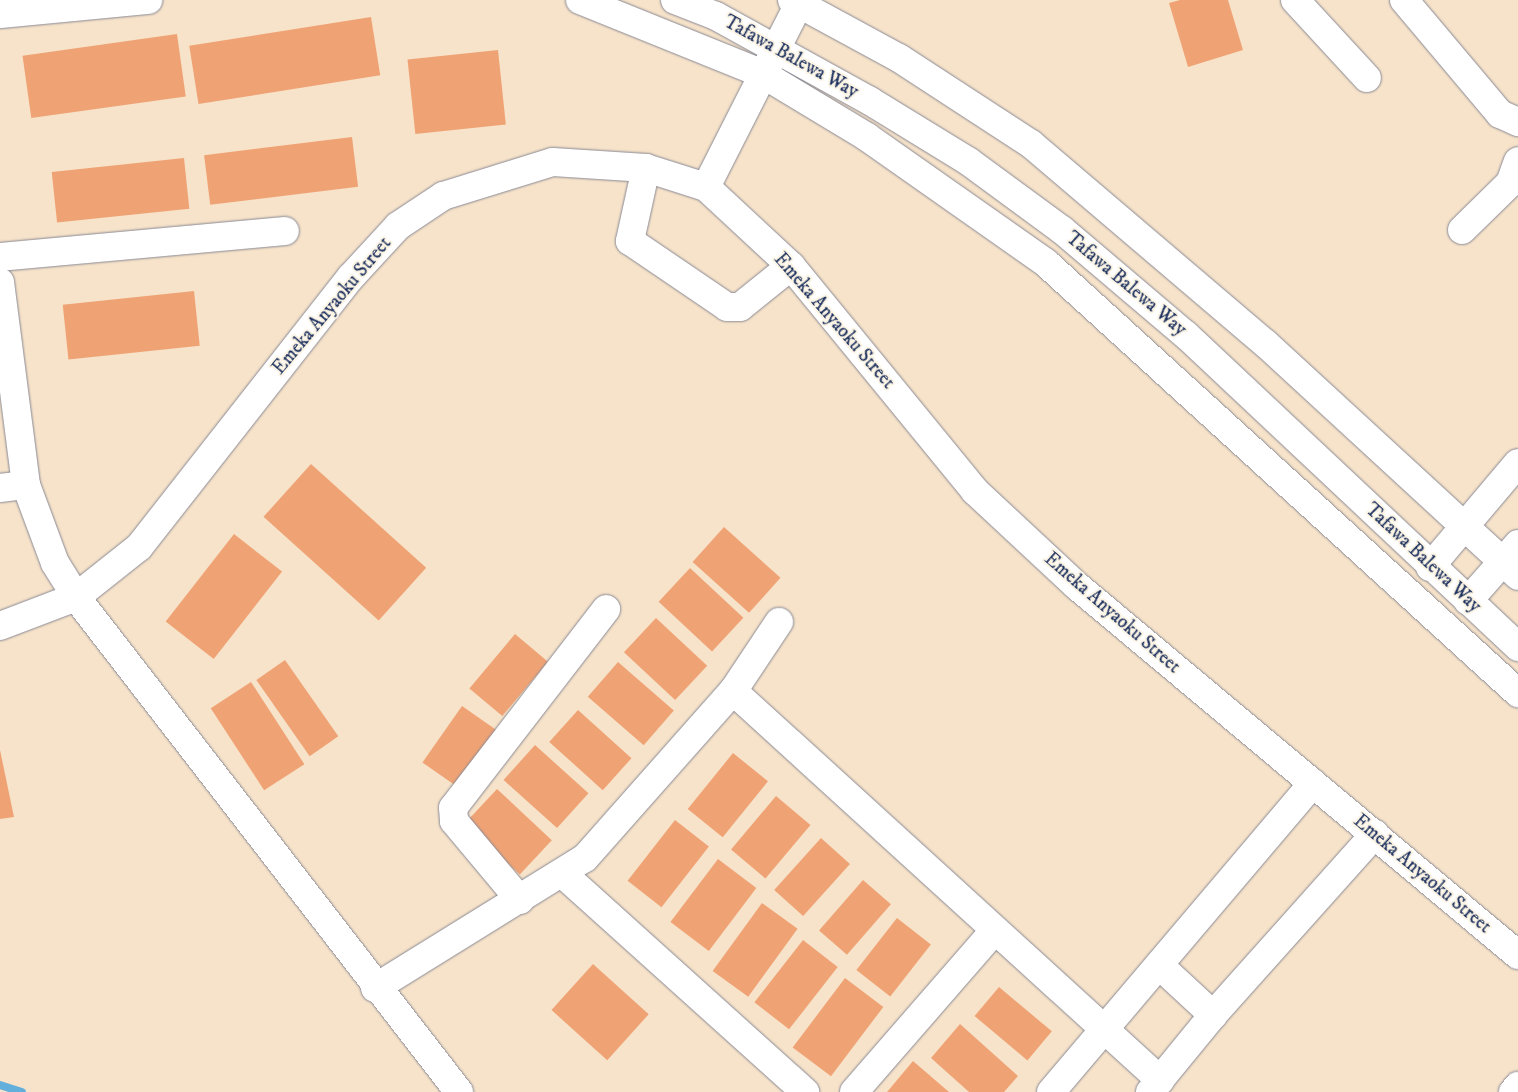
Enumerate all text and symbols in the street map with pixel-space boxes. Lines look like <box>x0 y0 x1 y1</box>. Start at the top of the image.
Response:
street label: Tafawa Balewa Way <box>720 11 862 103</box>
street label: Tafawa Balewa Way <box>1061 227 1191 341</box>
street label: Emeka Anyaoku Street <box>268 233 396 379</box>
street label: Emeka Anyaoku Street <box>769 248 899 394</box>
street label: Tafawa Balewa Way <box>1360 498 1486 618</box>
street label: Emeka Anyaoku Street <box>1039 548 1185 678</box>
street label: Emeka Anyaoku Street <box>1349 810 1495 938</box>

